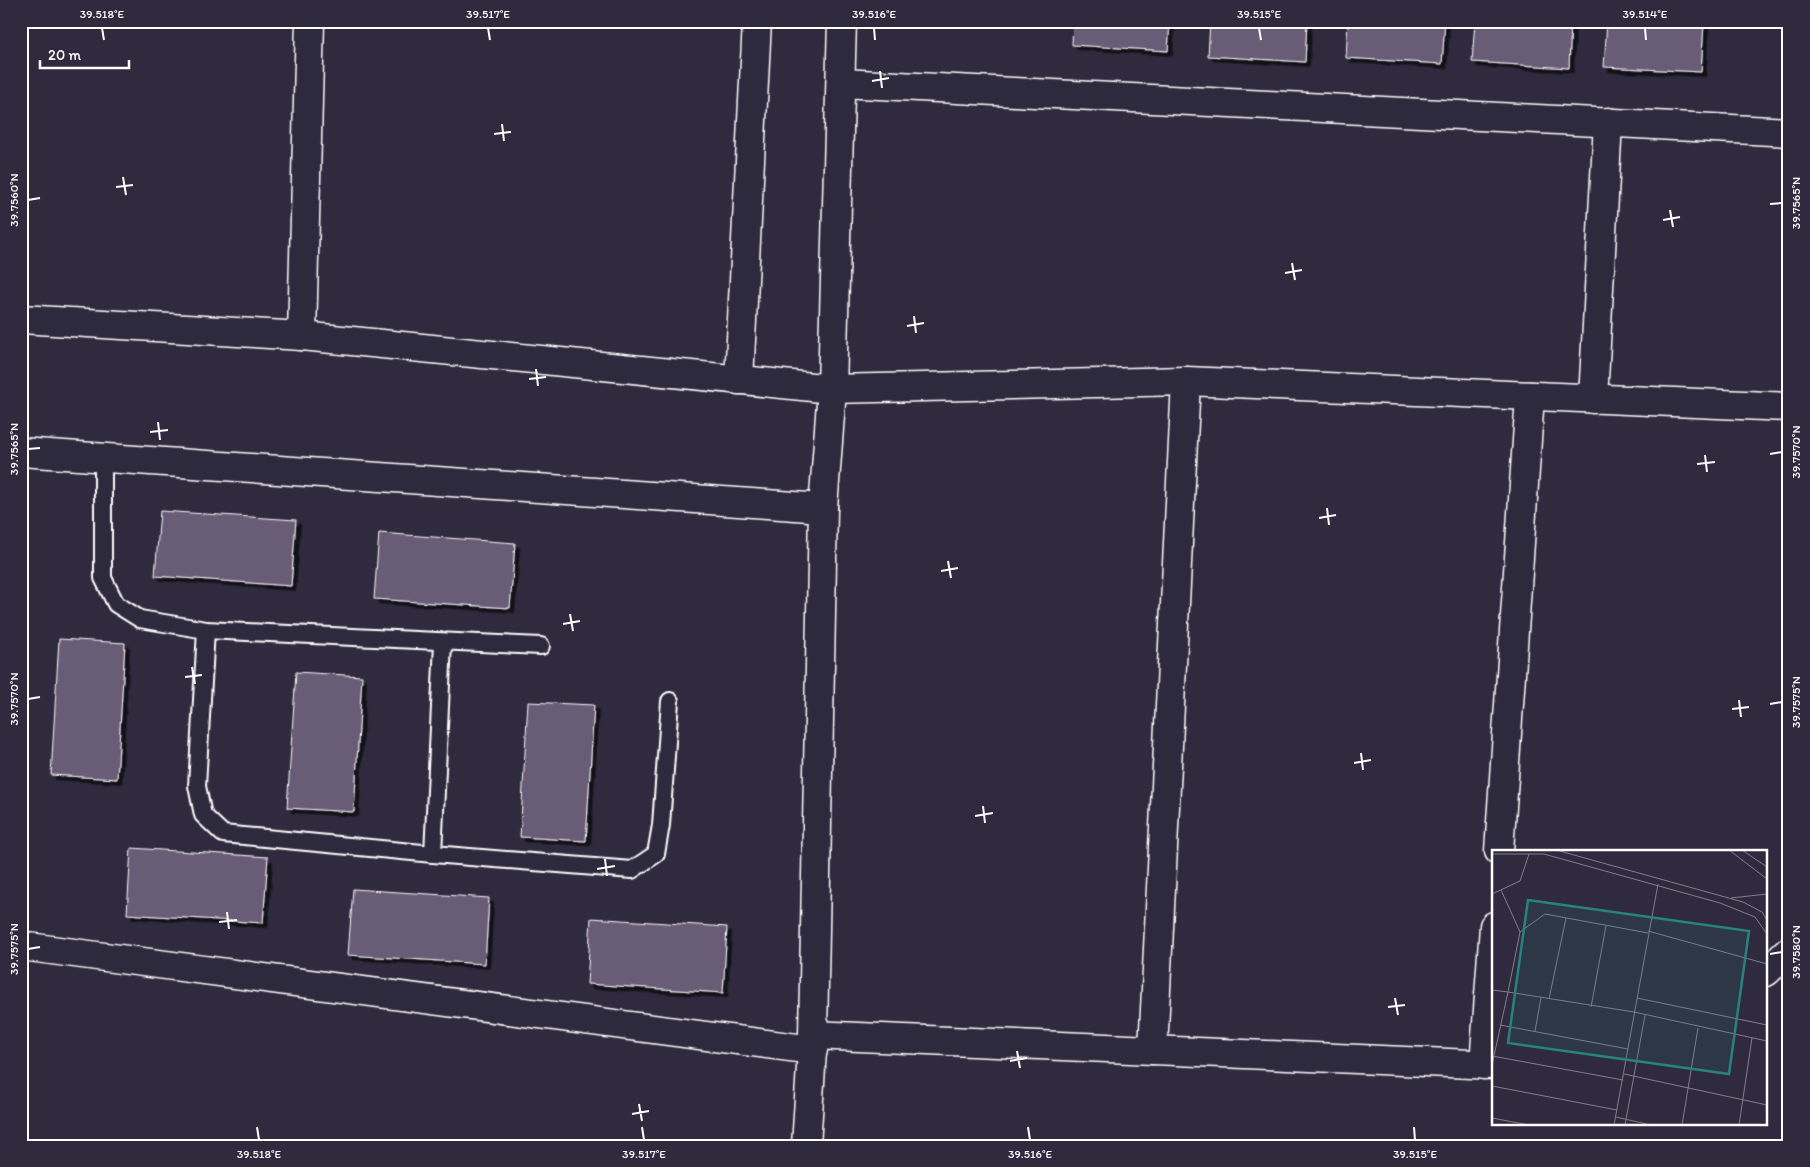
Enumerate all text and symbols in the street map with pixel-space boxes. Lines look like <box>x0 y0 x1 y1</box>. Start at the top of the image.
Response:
text: 39.518°E <box>80 7 125 21</box>
text: 39.517°E <box>466 7 510 21</box>
text: 39.516°E <box>852 7 896 21</box>
text: 39.515°E <box>1237 7 1281 21</box>
text: 39.514°E <box>1622 7 1668 21</box>
scale bar <box>40 38 129 70</box>
text: 20 m <box>48 46 82 64</box>
text: 39.7560°N <box>7 173 21 227</box>
text: 39.7565°N <box>1789 177 1803 229</box>
text: 39.7565°N <box>7 423 21 475</box>
text: 39.7570°N <box>1789 425 1803 479</box>
text: 39.7570°N <box>7 672 21 726</box>
text: 39.7575°N <box>1789 676 1803 728</box>
inset map <box>1492 850 1768 1124</box>
text: 39.7575°N <box>7 923 21 975</box>
text: 39.7580°N <box>1789 925 1803 979</box>
text: 39.518°E <box>237 1147 282 1161</box>
text: 39.517°E <box>622 1147 666 1161</box>
text: 39.516°E <box>1008 1147 1052 1161</box>
text: 39.515°E <box>1393 1147 1437 1161</box>

